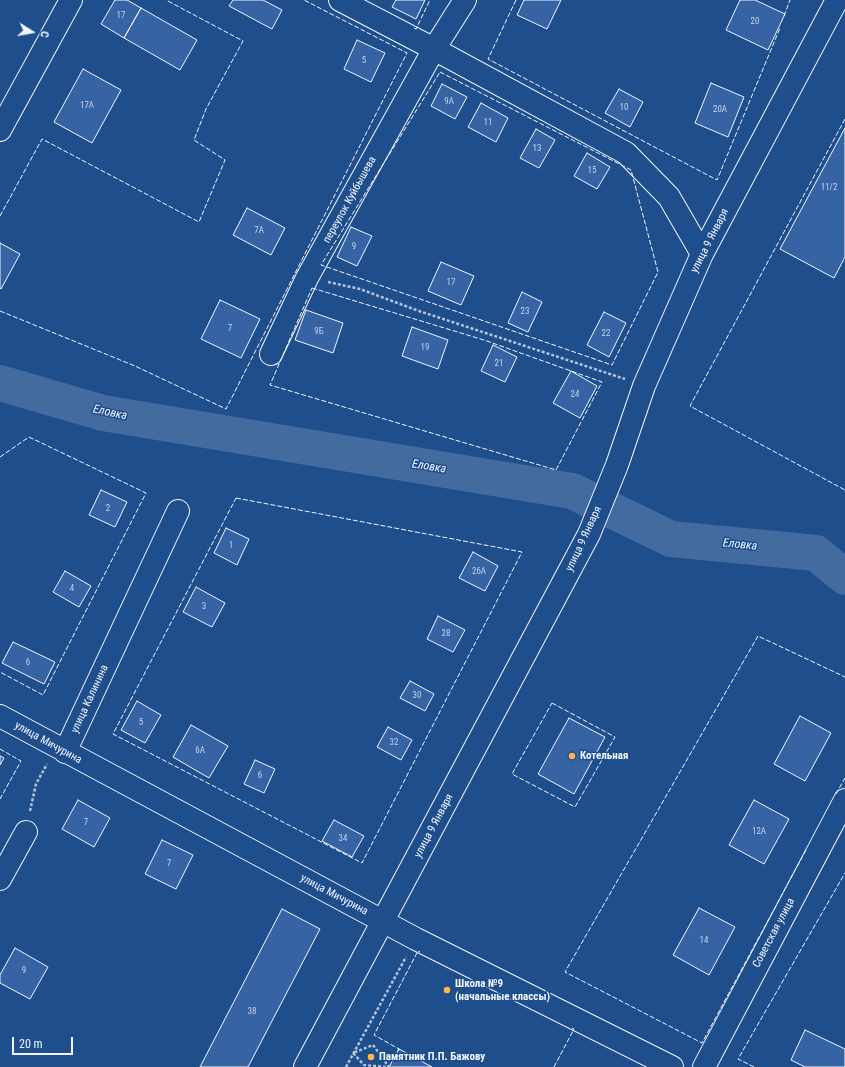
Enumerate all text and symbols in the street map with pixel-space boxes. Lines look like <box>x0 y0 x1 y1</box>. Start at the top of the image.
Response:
house number: 17 <box>117 11 125 21</box>
north arrow <box>12 12 52 52</box>
house number: 20 <box>751 17 759 27</box>
text: С <box>37 30 51 39</box>
house number: 5 <box>362 56 366 66</box>
house number: 9А <box>444 97 454 107</box>
house number: 17А <box>80 101 94 111</box>
house number: 10 <box>620 103 628 113</box>
house number: 20А <box>713 105 727 115</box>
house number: 11 <box>484 118 492 128</box>
house number: 13 <box>533 144 541 154</box>
street label: переулок Куйбышева <box>321 154 379 246</box>
house number: 15 <box>588 166 596 176</box>
house number: 11/2 <box>821 183 837 193</box>
street label: улица 9 Января <box>688 207 732 275</box>
house number: 7А <box>254 226 264 236</box>
house number: 9 <box>352 242 356 252</box>
house number: 17 <box>447 278 455 288</box>
house number: 23 <box>521 307 529 317</box>
house number: 7 <box>228 324 232 334</box>
house number: 9Б <box>314 327 324 337</box>
house number: 22 <box>602 329 610 339</box>
house number: 19 <box>421 343 429 353</box>
house number: 21 <box>495 359 503 369</box>
house number: 24 <box>571 390 579 400</box>
water label: Еловка <box>92 402 128 424</box>
water label: Еловка <box>411 457 447 477</box>
house number: 2 <box>106 504 110 514</box>
street label: улица 9 Января <box>563 504 605 574</box>
water label: Еловка <box>722 536 758 554</box>
house number: 1 <box>229 541 233 551</box>
house number: 26А <box>472 567 486 577</box>
house number: 4 <box>70 584 74 594</box>
house number: 3 <box>202 602 206 612</box>
house number: 28 <box>442 629 450 639</box>
house number: 6 <box>26 658 30 668</box>
street label: улица Калинина <box>68 663 112 735</box>
house number: 30 <box>413 691 421 701</box>
house number: 5 <box>139 718 143 728</box>
street label: улица Мичурина <box>12 719 84 767</box>
house number: 32 <box>390 738 398 748</box>
house number: 6А <box>195 746 205 756</box>
place label: Котельная <box>580 749 628 763</box>
marker: Котельная <box>567 751 577 761</box>
house number: 6 <box>258 771 262 781</box>
street label: улица 9 Января <box>412 792 456 860</box>
house number: 7 <box>84 818 88 828</box>
house number: 12А <box>752 827 766 837</box>
house number: 34 <box>339 834 347 844</box>
house number: 7 <box>167 859 171 869</box>
street label: улица Мичурина <box>298 872 370 918</box>
street label: Советская улица <box>750 896 798 970</box>
house number: 14 <box>700 936 708 946</box>
house number: 9 <box>22 966 26 976</box>
place label: Школа №9 (начальные классы) <box>455 977 550 1003</box>
marker: Школа №9 (начальные классы) <box>442 985 452 995</box>
house number: 38 <box>248 1007 256 1017</box>
scale bar <box>14 1029 75 1055</box>
text: 20 m <box>19 1037 43 1051</box>
place label: Памятник П.П. Бажову <box>379 1050 485 1064</box>
marker: Памятник П.П. Бажову <box>366 1052 376 1062</box>

